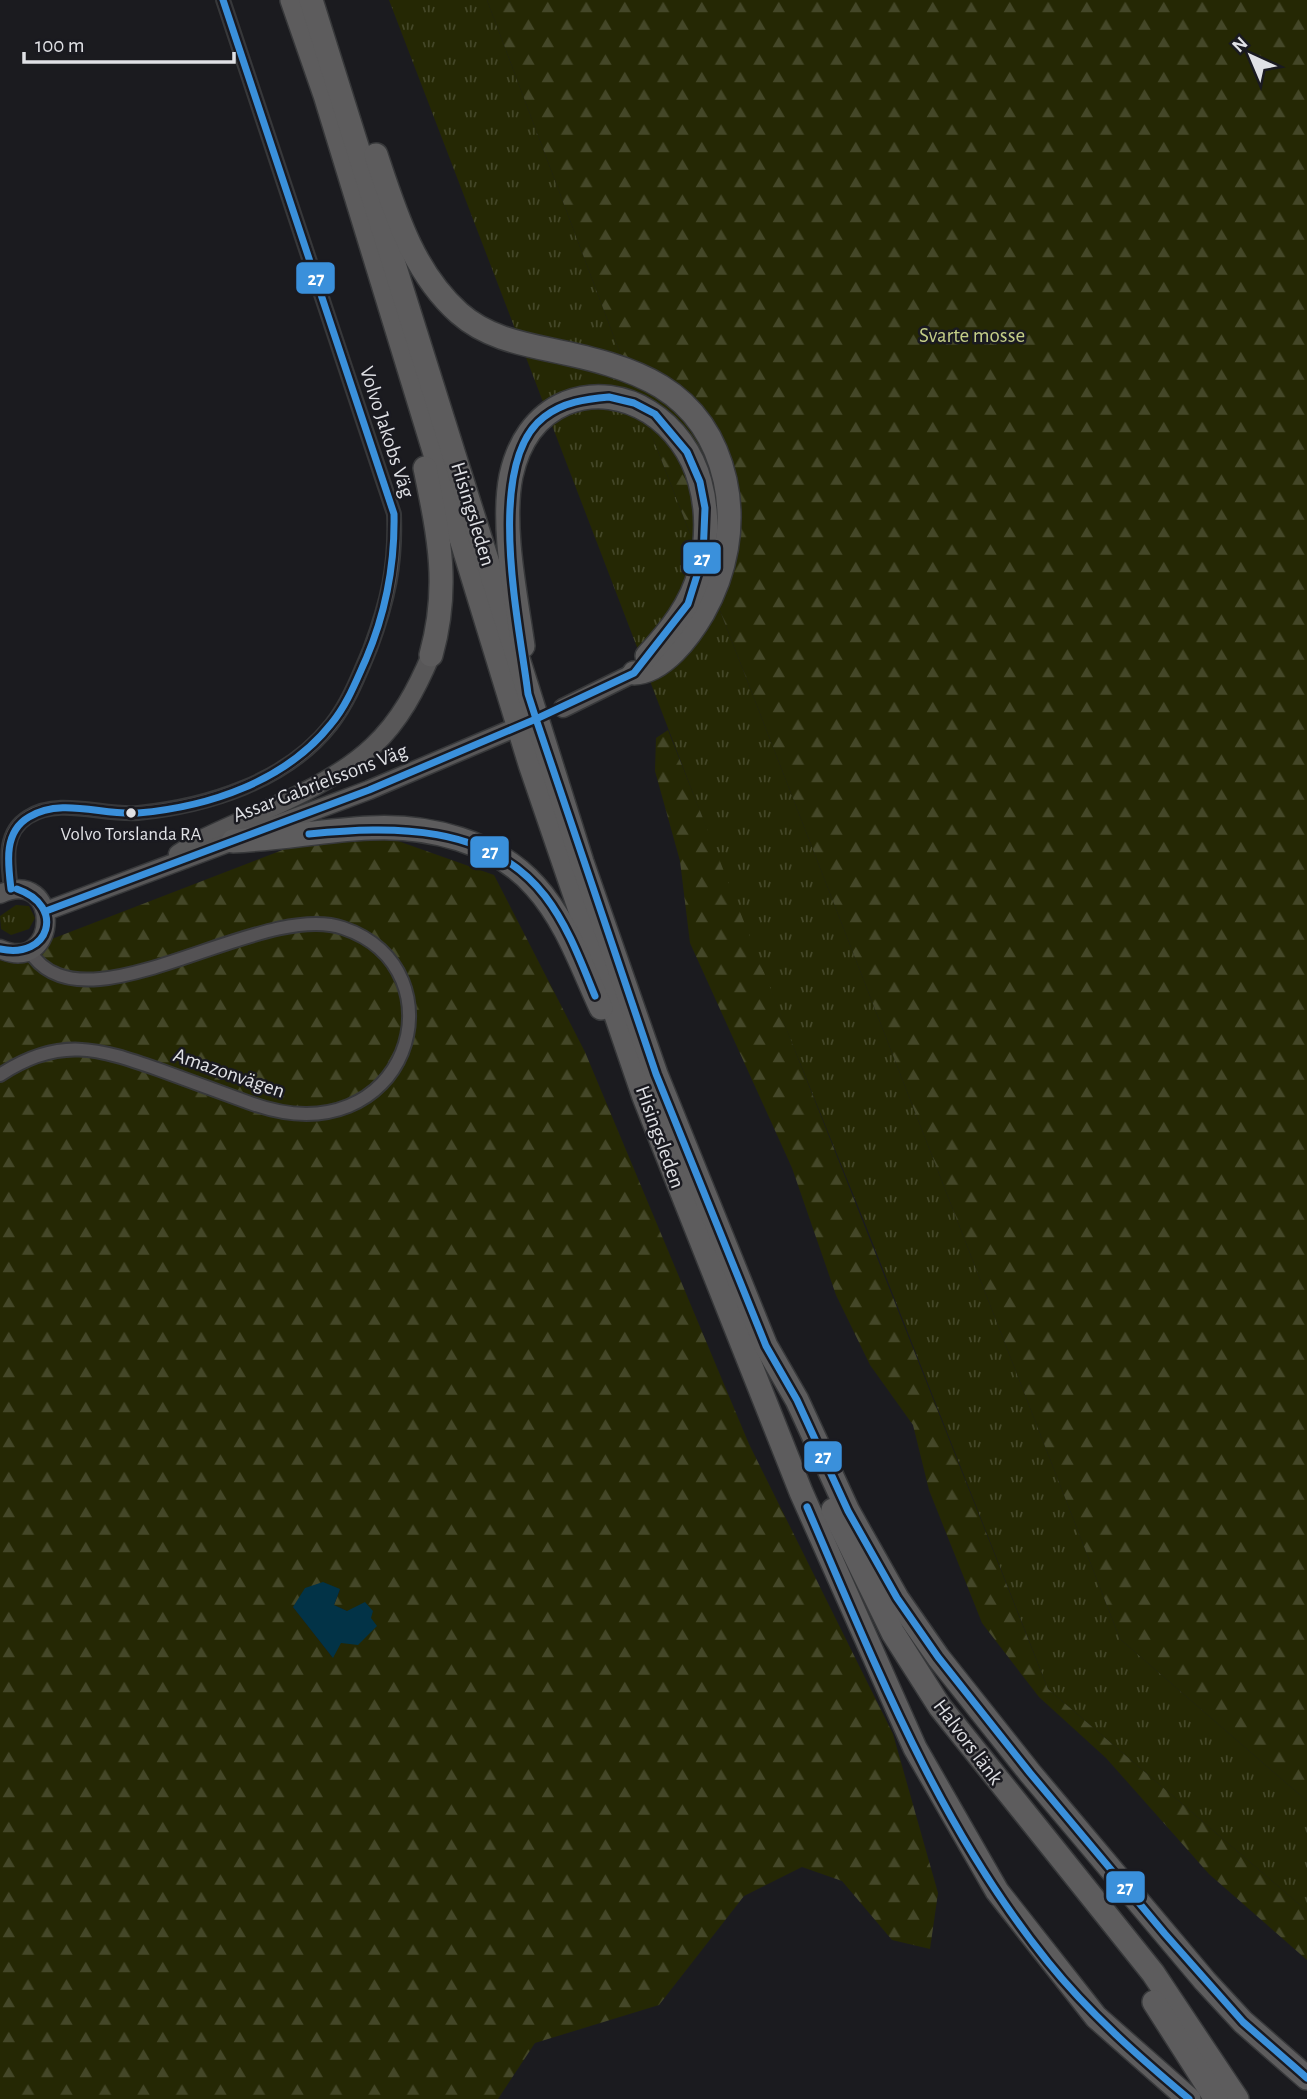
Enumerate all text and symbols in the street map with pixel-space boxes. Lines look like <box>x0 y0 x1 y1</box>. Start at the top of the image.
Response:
scale bar <box>24 21 234 65</box>
north arrow <box>1216 21 1286 91</box>
text: N <box>1229 33 1252 56</box>
text: 100 m <box>35 35 85 56</box>
line badge: 27 <box>295 261 336 295</box>
text: 27 <box>307 270 325 289</box>
park label: Svarte mosse <box>919 325 1025 346</box>
street label: Volvo Jakobs Väg <box>356 364 418 501</box>
street label: Hisingsleden <box>447 460 499 568</box>
line badge: 27 <box>682 541 722 575</box>
text: 27 <box>693 550 711 569</box>
street label: Assar Gabrielssons Väg <box>230 740 411 826</box>
marker: Volvo Torslanda RA <box>124 806 138 820</box>
place label: Volvo Torslanda RA <box>61 825 201 844</box>
line badge: 27 <box>469 835 510 869</box>
text: 27 <box>481 843 499 862</box>
street label: Amazonvägen <box>171 1044 287 1102</box>
street label: Hisingsleden <box>632 1083 688 1191</box>
line badge: 27 <box>803 1440 843 1473</box>
text: 27 <box>814 1448 832 1467</box>
street label: Halvors länk <box>929 1695 1007 1789</box>
line badge: 27 <box>1105 1870 1146 1904</box>
text: 27 <box>1116 1879 1134 1898</box>

